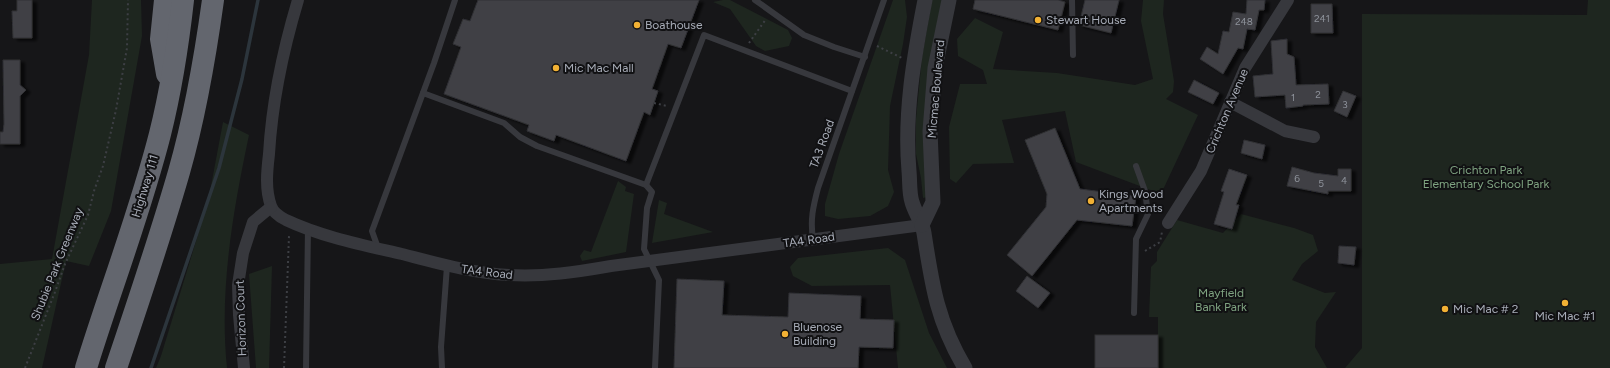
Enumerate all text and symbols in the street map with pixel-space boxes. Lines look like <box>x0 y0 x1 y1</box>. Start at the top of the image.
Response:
house number: 241 <box>1314 12 1330 25</box>
place label: Stewart House <box>1046 13 1126 27</box>
marker: Stewart House <box>1033 15 1043 25</box>
house number: 248 <box>1235 15 1253 28</box>
place label: Boathouse <box>645 18 703 32</box>
marker: Boathouse <box>632 20 642 30</box>
street label: Micmac Boulevard <box>925 39 947 139</box>
place label: Mic Mac Mall <box>564 61 634 75</box>
marker: Mic Mac Mall <box>551 63 561 73</box>
street label: Crichton Avenue <box>1203 66 1251 155</box>
house number: 2 <box>1315 88 1321 101</box>
house number: 1 <box>1291 91 1295 104</box>
house number: 3 <box>1342 98 1348 111</box>
street label: TA3 Road <box>807 118 837 170</box>
street label: Highway 111 <box>129 153 161 219</box>
park label: Crichton Park Elementary School Park <box>1423 163 1549 191</box>
house number: 6 <box>1294 172 1300 185</box>
house number: 4 <box>1341 174 1347 187</box>
house number: 5 <box>1318 177 1324 190</box>
place label: Kings Wood Apartments <box>1099 187 1163 215</box>
marker: Kings Wood Apartments <box>1086 196 1096 206</box>
street label: Shubie Park Greenway <box>28 205 86 322</box>
street label: TA4 Road <box>782 229 836 251</box>
street label: TA4 Road <box>460 262 514 282</box>
street label: Horizon Court <box>233 279 249 356</box>
park label: Mayfield Bank Park <box>1195 286 1247 314</box>
marker: Mic Mac #1 <box>1560 298 1570 308</box>
place label: Mic Mac # 2 <box>1453 302 1518 316</box>
marker: Mic Mac # 2 <box>1440 304 1450 314</box>
place label: Mic Mac #1 <box>1535 309 1595 323</box>
place label: Bluenose Building <box>793 320 842 348</box>
marker: Bluenose Building <box>780 329 790 339</box>

